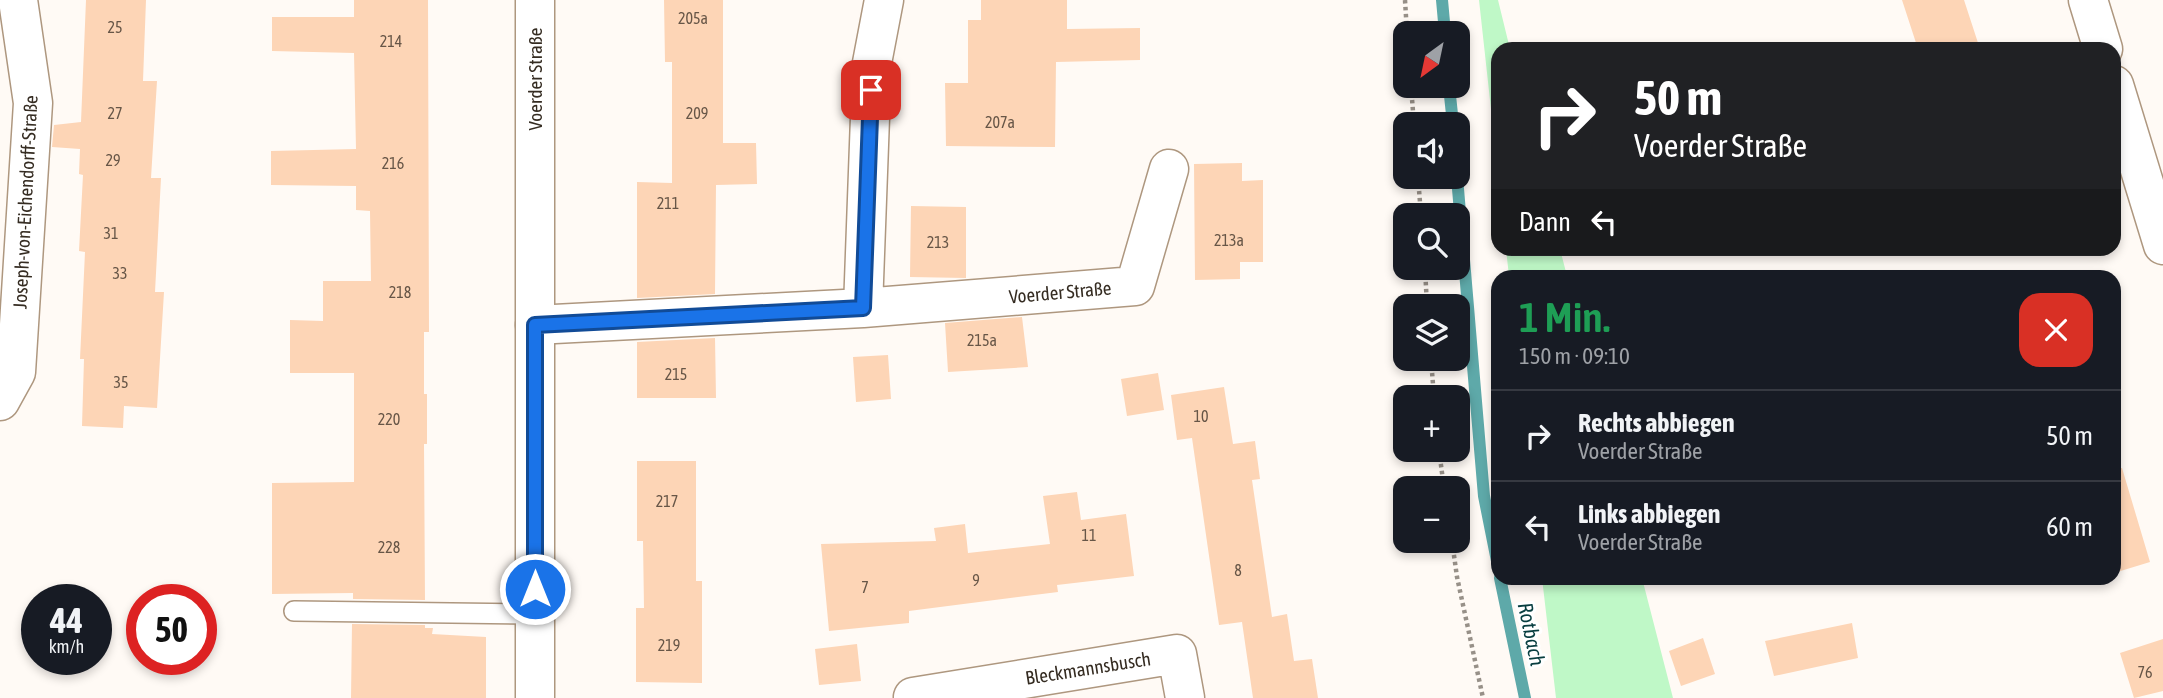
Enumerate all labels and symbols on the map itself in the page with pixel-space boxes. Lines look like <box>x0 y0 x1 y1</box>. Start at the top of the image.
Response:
house number: 205a <box>678 9 708 27</box>
house number: 25 <box>107 18 123 36</box>
north arrow <box>1393 21 1470 98</box>
street label: Voerder Straße <box>524 28 546 130</box>
house number: 214 <box>380 32 402 50</box>
pin <box>841 60 901 120</box>
street label: Joseph-von-Eichendorff-Straße <box>8 95 42 309</box>
house number: 27 <box>107 104 123 122</box>
house number: 209 <box>686 104 708 122</box>
house number: 207a <box>985 113 1015 131</box>
house number: 29 <box>105 151 121 169</box>
house number: 216 <box>382 154 404 172</box>
house number: 211 <box>657 194 679 212</box>
house number: 31 <box>103 224 119 242</box>
house number: 213a <box>1214 231 1244 249</box>
house number: 213 <box>927 233 949 251</box>
house number: 33 <box>112 264 128 282</box>
street label: Voerder Straße <box>1008 277 1112 307</box>
house number: 218 <box>389 283 411 301</box>
house number: 215a <box>967 331 997 349</box>
house number: 215 <box>665 365 687 383</box>
house number: 35 <box>113 373 129 391</box>
house number: 10 <box>1193 407 1209 425</box>
house number: 220 <box>378 410 400 428</box>
house number: 217 <box>656 492 678 510</box>
house number: 11 <box>1081 526 1097 544</box>
house number: 228 <box>378 538 400 556</box>
position arrow <box>498 552 572 626</box>
house number: 8 <box>1234 561 1242 579</box>
house number: 9 <box>972 571 980 589</box>
house number: 7 <box>861 578 869 596</box>
speed limit sign: 50 <box>126 584 217 675</box>
water label: Rotbach <box>1514 600 1550 668</box>
house number: 219 <box>658 636 680 654</box>
street label: Bleckmannsbusch <box>1024 647 1152 689</box>
house number: 76 <box>2137 663 2153 681</box>

